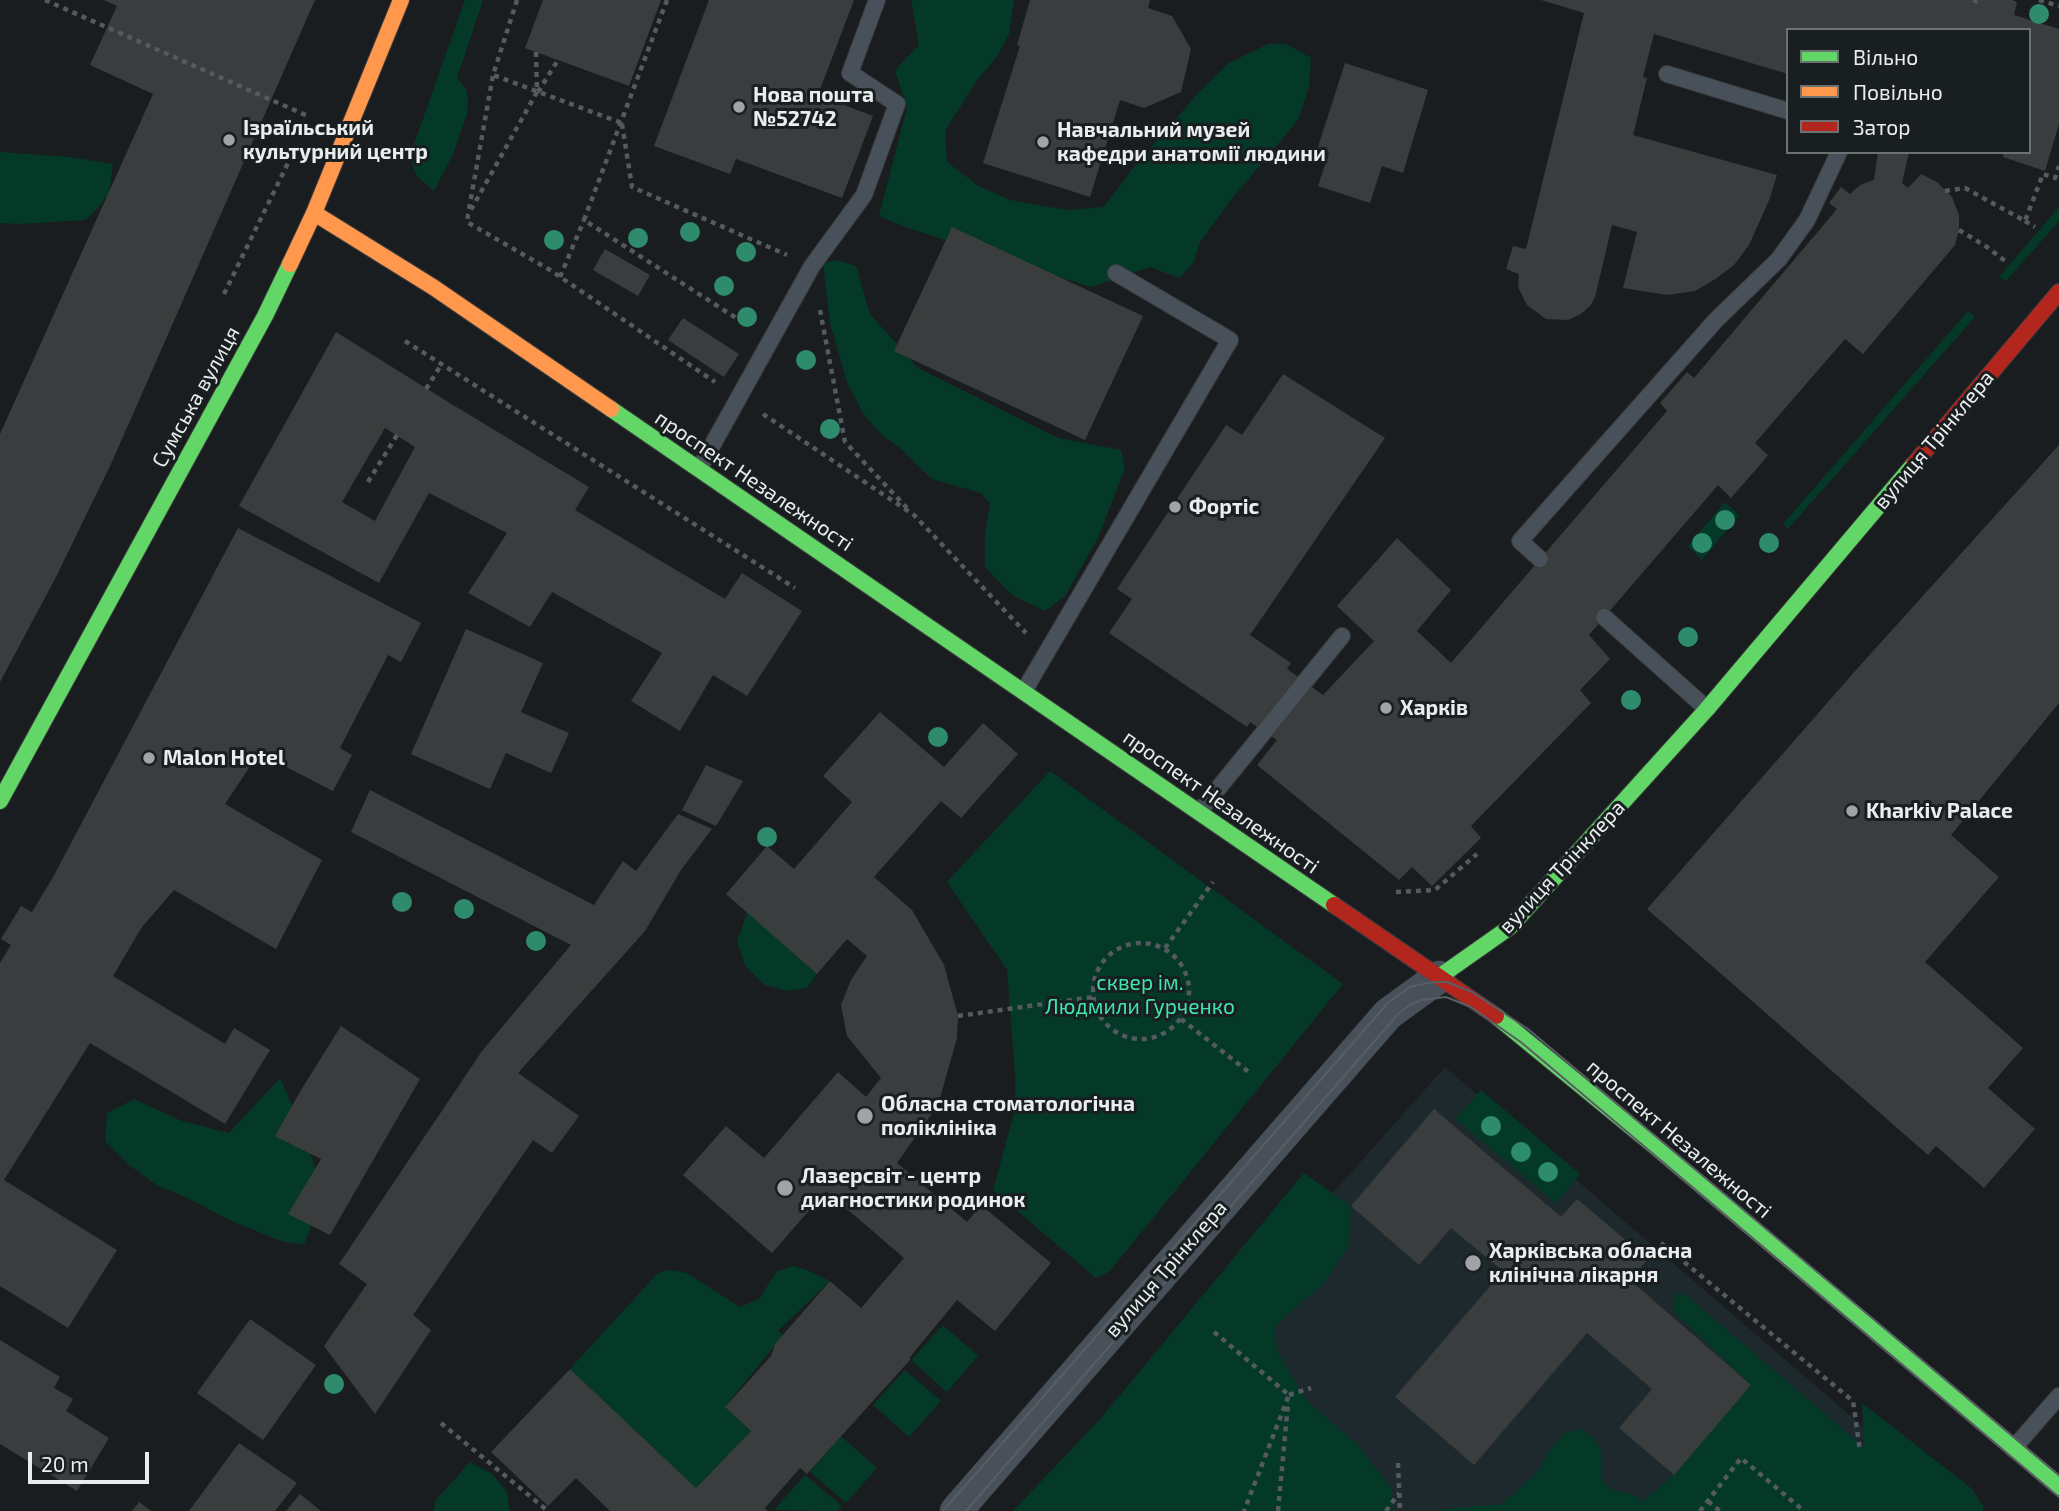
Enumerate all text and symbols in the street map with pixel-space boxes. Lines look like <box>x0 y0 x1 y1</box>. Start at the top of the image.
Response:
legend <box>1786 28 2031 154</box>
text: Вільно <box>1853 44 1918 69</box>
text: Повільно <box>1853 79 1943 104</box>
place label: Нова пошта №52742 <box>753 82 874 132</box>
marker: Нова пошта №52742 <box>731 99 747 115</box>
text: Затор <box>1853 114 1911 139</box>
place label: Ізраїльський культурний центр <box>243 115 428 165</box>
place label: Навчальний музей кафедри анатомії людини <box>1057 117 1326 167</box>
marker: Ізраїльський культурний центр <box>221 132 237 148</box>
marker: Навчальний музей кафедри анатомії людини <box>1035 134 1051 150</box>
street label: Сумська вулиця <box>147 322 245 472</box>
street label: вулиця Трінклера <box>1869 366 1999 514</box>
street label: проспект Незалежності <box>650 405 858 557</box>
place label: Фортiс <box>1189 494 1259 520</box>
marker: Фортiс <box>1167 499 1183 515</box>
place label: Харків <box>1400 695 1468 721</box>
marker: Харків <box>1378 700 1394 716</box>
street label: проспект Незалежності <box>1118 725 1324 879</box>
place label: Malon Hotel <box>163 745 285 771</box>
marker: Malon Hotel <box>141 750 157 766</box>
street label: вулиця Трінклера <box>1494 795 1630 939</box>
place label: Kharkiv Palace <box>1866 798 2013 824</box>
marker: Kharkiv Palace <box>1844 803 1860 819</box>
park label: сквер ім. Людмили Гурченко <box>1045 970 1235 1020</box>
street label: проспект Незалежності <box>1582 1054 1776 1224</box>
place label: Обласна стоматологічна поліклініка <box>881 1091 1135 1141</box>
marker: Обласна стоматологічна поліклініка <box>855 1106 875 1126</box>
place label: Лазерсвіт - центр диагностики родинок <box>801 1163 1025 1213</box>
marker: Лазерсвіт - центр диагностики родинок <box>775 1178 795 1198</box>
street label: вулиця Трінклера <box>1100 1195 1232 1343</box>
place label: Харківська обласна клінічна лікарня <box>1489 1238 1692 1288</box>
marker: Харківська обласна клінічна лікарня <box>1463 1253 1483 1273</box>
scale bar <box>32 1438 152 1482</box>
text: 20 m <box>41 1451 89 1476</box>

